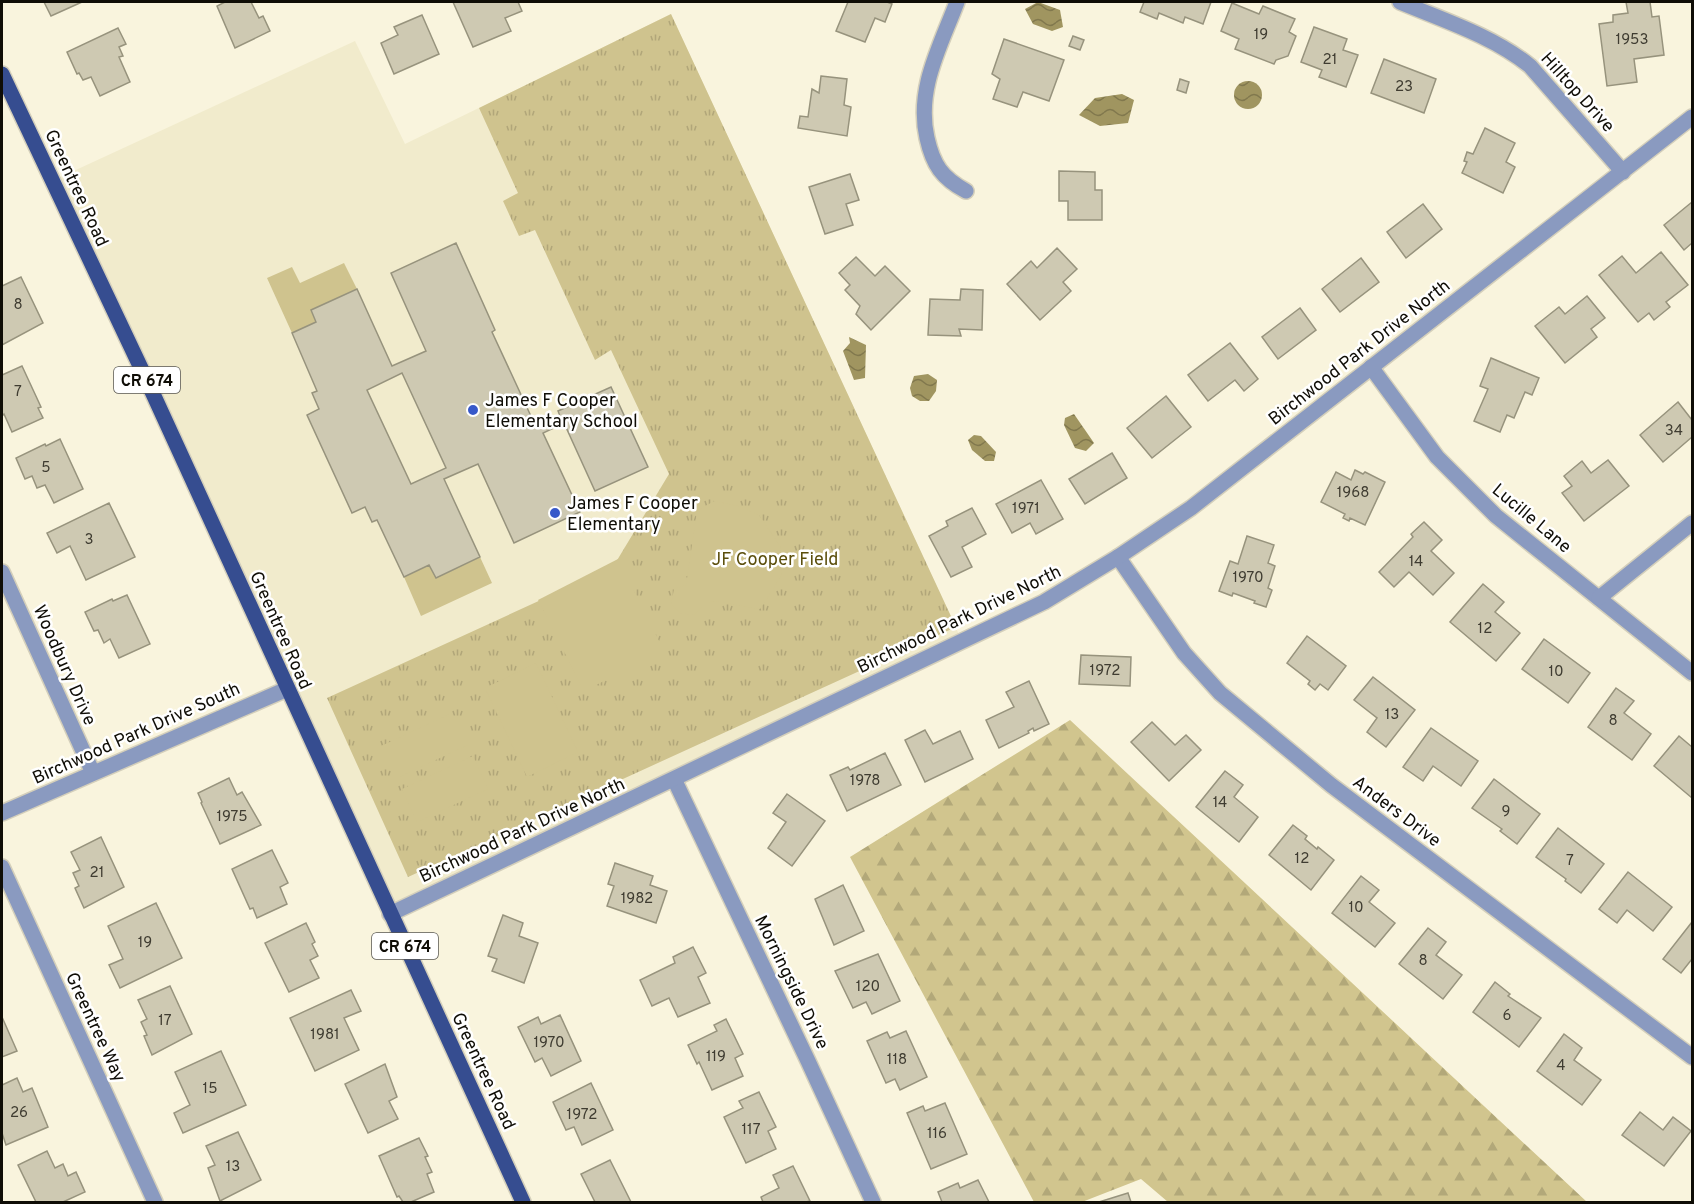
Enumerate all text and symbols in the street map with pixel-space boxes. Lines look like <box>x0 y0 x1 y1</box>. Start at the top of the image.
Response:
house number: 19 <box>1254 26 1268 45</box>
house number: 1953 <box>1616 31 1648 50</box>
street label: Hilltop Drive <box>1535 48 1619 138</box>
house number: 21 <box>1323 51 1337 70</box>
house number: 23 <box>1395 78 1413 97</box>
street label: Greentree Road <box>38 126 113 251</box>
street label: Birchwood Park Drive North <box>1264 275 1455 431</box>
house number: 8 <box>13 296 23 315</box>
road number: CR 674 <box>114 367 180 393</box>
house number: 7 <box>14 383 22 402</box>
place label: James F Cooper Elementary School <box>485 390 638 434</box>
marker: James F Cooper Elementary School <box>466 403 480 417</box>
house number: 34 <box>1665 422 1683 441</box>
house number: 5 <box>41 459 51 478</box>
street label: Lucille Lane <box>1487 479 1576 559</box>
house number: 1968 <box>1337 484 1369 503</box>
place label: James F Cooper Elementary <box>567 493 698 537</box>
house number: 1971 <box>1012 500 1040 519</box>
marker: James F Cooper Elementary <box>548 506 562 520</box>
house number: 3 <box>84 531 94 550</box>
park label: JF Cooper Field <box>712 549 838 572</box>
house number: 14 <box>1409 553 1423 572</box>
street label: Birchwood Park Drive North <box>854 561 1066 680</box>
street label: Greentree Road <box>243 568 316 693</box>
house number: 1970 <box>1232 569 1264 588</box>
street label: Woodbury Drive <box>27 602 100 729</box>
house number: 12 <box>1478 620 1492 639</box>
house number: 1972 <box>1090 662 1120 681</box>
house number: 10 <box>1548 663 1564 682</box>
street label: Birchwood Park Drive South <box>29 678 244 791</box>
house number: 13 <box>1385 706 1399 725</box>
house number: 8 <box>1608 712 1618 731</box>
street label: Anders Drive <box>1347 771 1445 853</box>
house number: 1978 <box>850 772 880 791</box>
street label: Birchwood Park Drive North <box>416 774 629 889</box>
house number: 14 <box>1213 794 1227 813</box>
house number: 9 <box>1502 803 1510 822</box>
house number: 1975 <box>216 808 248 827</box>
house number: 12 <box>1295 850 1309 869</box>
house number: 7 <box>1566 852 1574 871</box>
house number: 21 <box>90 864 104 883</box>
house number: 1982 <box>621 890 653 909</box>
house number: 10 <box>1348 899 1364 918</box>
street label: Morningside Drive <box>748 912 833 1053</box>
road number: CR 674 <box>372 933 438 959</box>
house number: 19 <box>138 934 152 953</box>
house number: 8 <box>1418 952 1428 971</box>
street label: Greentree Way <box>59 969 130 1086</box>
house number: 120 <box>856 978 880 997</box>
house number: 6 <box>1503 1007 1512 1026</box>
street label: Greentree Road <box>445 1009 520 1134</box>
house number: 17 <box>158 1012 172 1031</box>
house number: 1981 <box>310 1026 340 1045</box>
house number: 1970 <box>533 1034 565 1053</box>
house number: 119 <box>706 1048 726 1067</box>
house number: 118 <box>887 1051 907 1070</box>
house number: 4 <box>1556 1057 1566 1076</box>
house number: 15 <box>203 1080 217 1099</box>
house number: 26 <box>10 1104 28 1123</box>
house number: 1972 <box>567 1106 597 1125</box>
house number: 117 <box>742 1121 761 1140</box>
house number: 116 <box>927 1125 947 1144</box>
house number: 13 <box>226 1158 240 1177</box>

